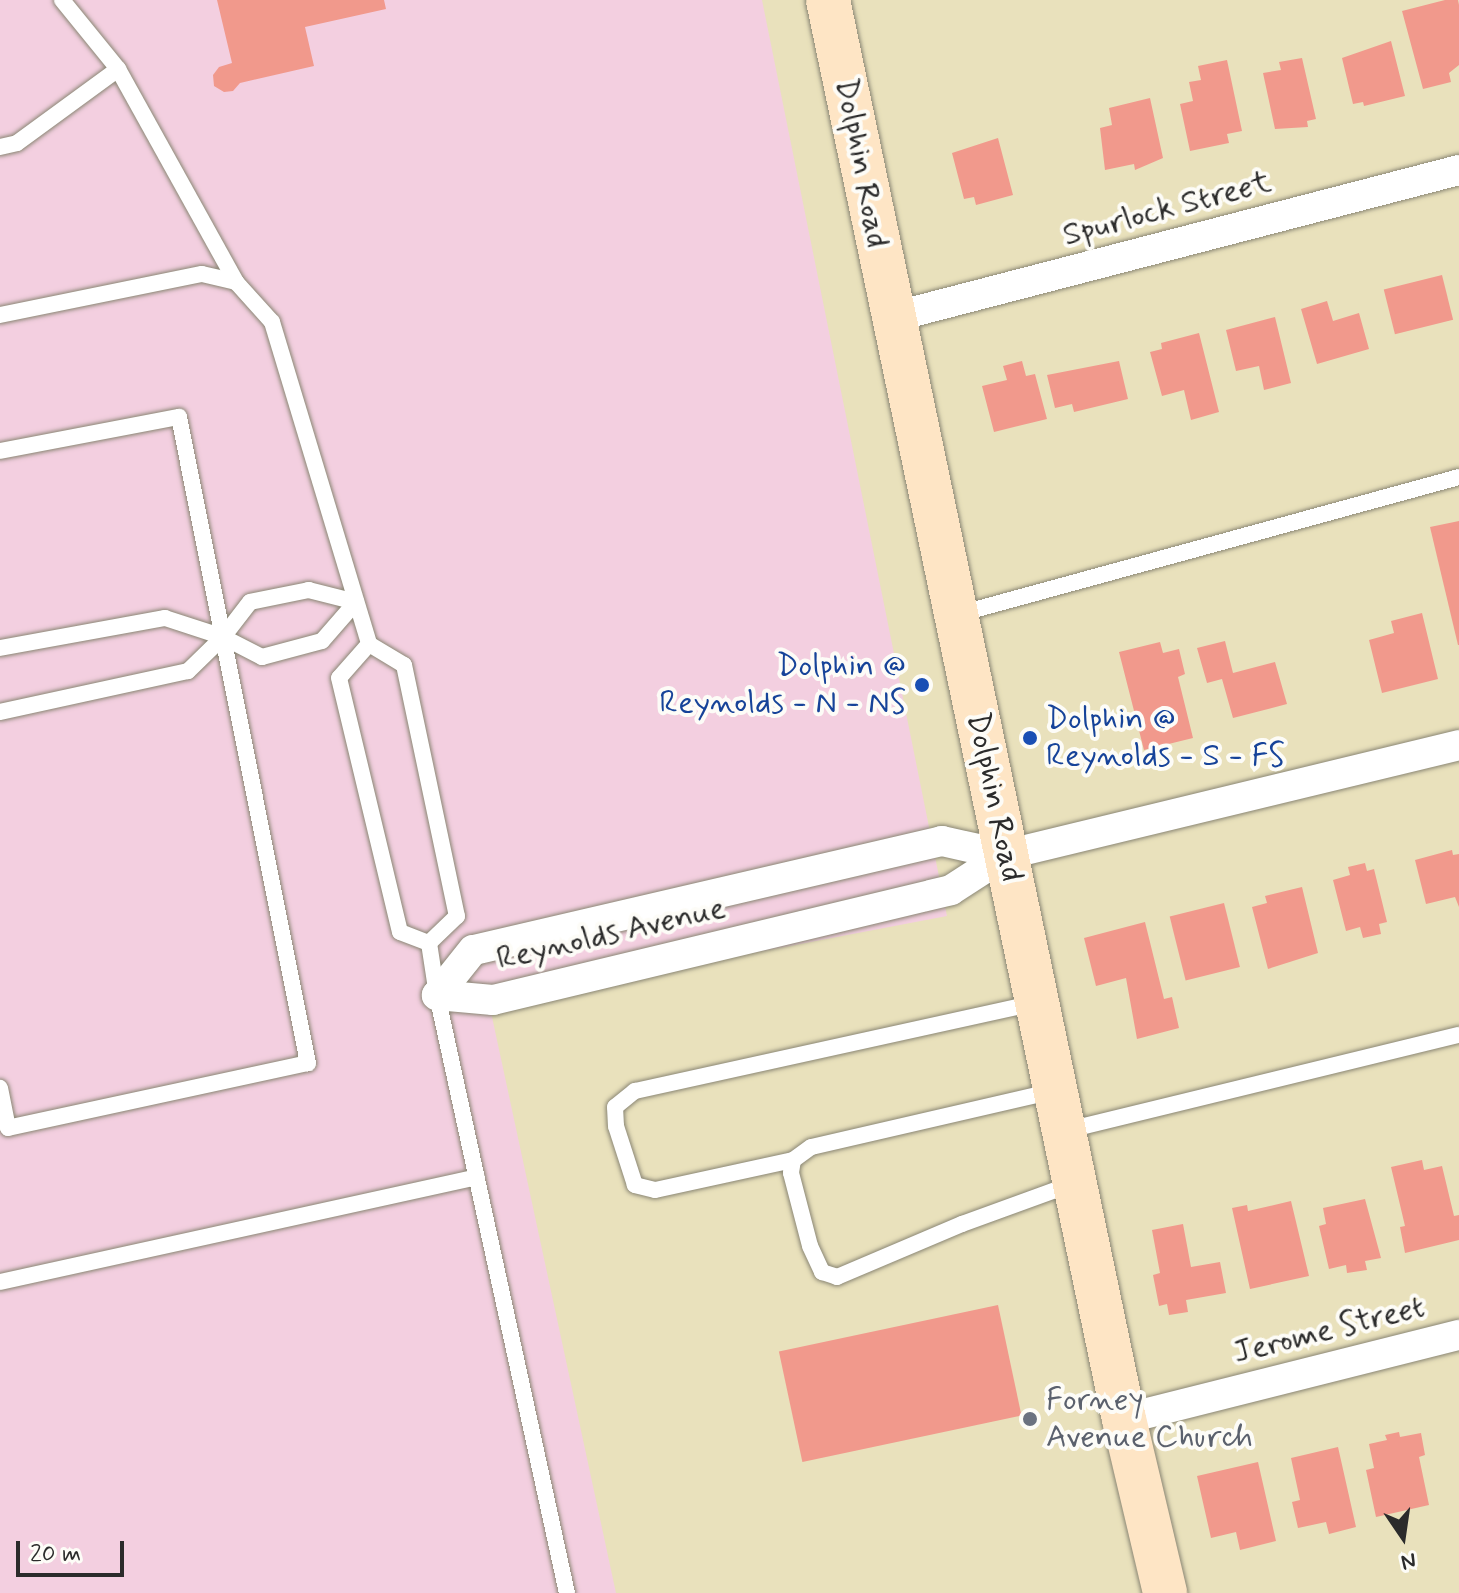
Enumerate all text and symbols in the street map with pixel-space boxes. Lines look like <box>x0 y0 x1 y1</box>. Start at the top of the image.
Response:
street label: Dolphin Road <box>826 76 896 250</box>
street label: Spurlock Street <box>1059 163 1275 255</box>
place label: Dolphin @ Reynolds - N - NS <box>659 648 906 723</box>
marker: Dolphin @ Reynolds - N - NS <box>913 676 931 694</box>
place label: Dolphin @ Reynolds - S - FS <box>1046 701 1285 776</box>
street label: Dolphin Road <box>958 710 1030 884</box>
marker: Dolphin @ Reynolds - S - FS <box>1021 729 1039 747</box>
street label: Reynolds Avenue <box>493 889 729 979</box>
street label: Jerome Street <box>1227 1287 1431 1373</box>
place label: Forney Avenue Church <box>1046 1382 1256 1457</box>
marker: Forney Avenue Church <box>1021 1410 1039 1428</box>
north arrow <box>1363 1497 1443 1577</box>
scale bar <box>20 1525 128 1575</box>
text: 20 m <box>30 1539 81 1570</box>
text: N <box>1398 1545 1419 1576</box>

